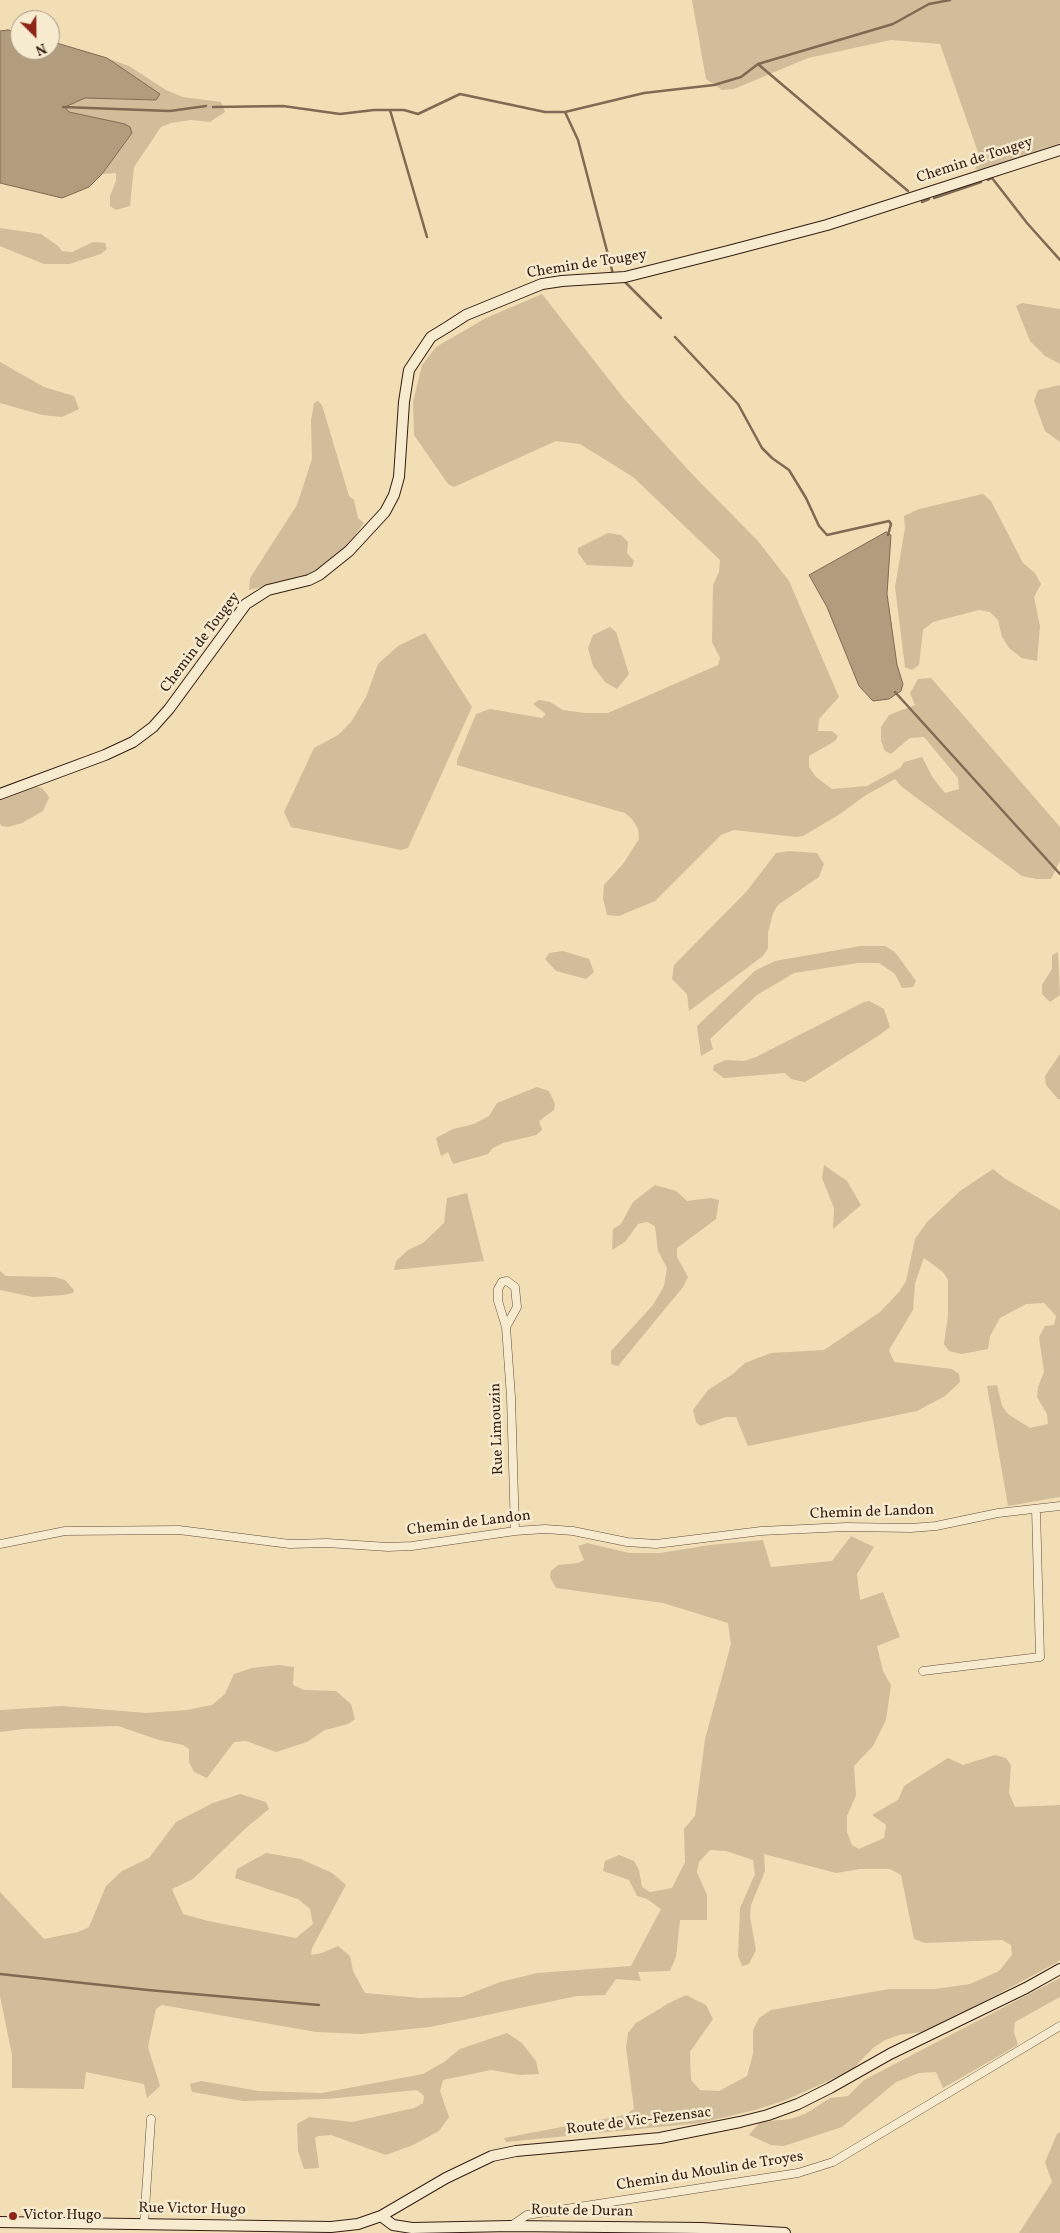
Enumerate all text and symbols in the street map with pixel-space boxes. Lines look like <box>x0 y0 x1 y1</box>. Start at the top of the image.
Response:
north arrow <box>10 10 60 60</box>
text: N <box>32 38 49 59</box>
street label: Chemin de Tougey <box>915 134 1035 188</box>
street label: Chemin de Tougey <box>526 247 648 283</box>
street label: Chemin de Tougey <box>157 589 245 697</box>
street label: Rue Limouzin <box>487 1382 509 1476</box>
street label: Chemin de Landon <box>810 1502 934 1524</box>
street label: Chemin de Landon <box>406 1507 532 1541</box>
street label: Route de Vic-Fezensac <box>566 2104 712 2140</box>
street label: Chemin du Moulin de Troyes <box>615 2148 805 2196</box>
street label: Rue Victor Hugo <box>138 2200 246 2220</box>
street label: Route de Duran <box>531 2202 633 2222</box>
place label: Victor Hugo <box>23 2207 102 2225</box>
marker: Victor Hugo <box>7 2210 19 2222</box>

